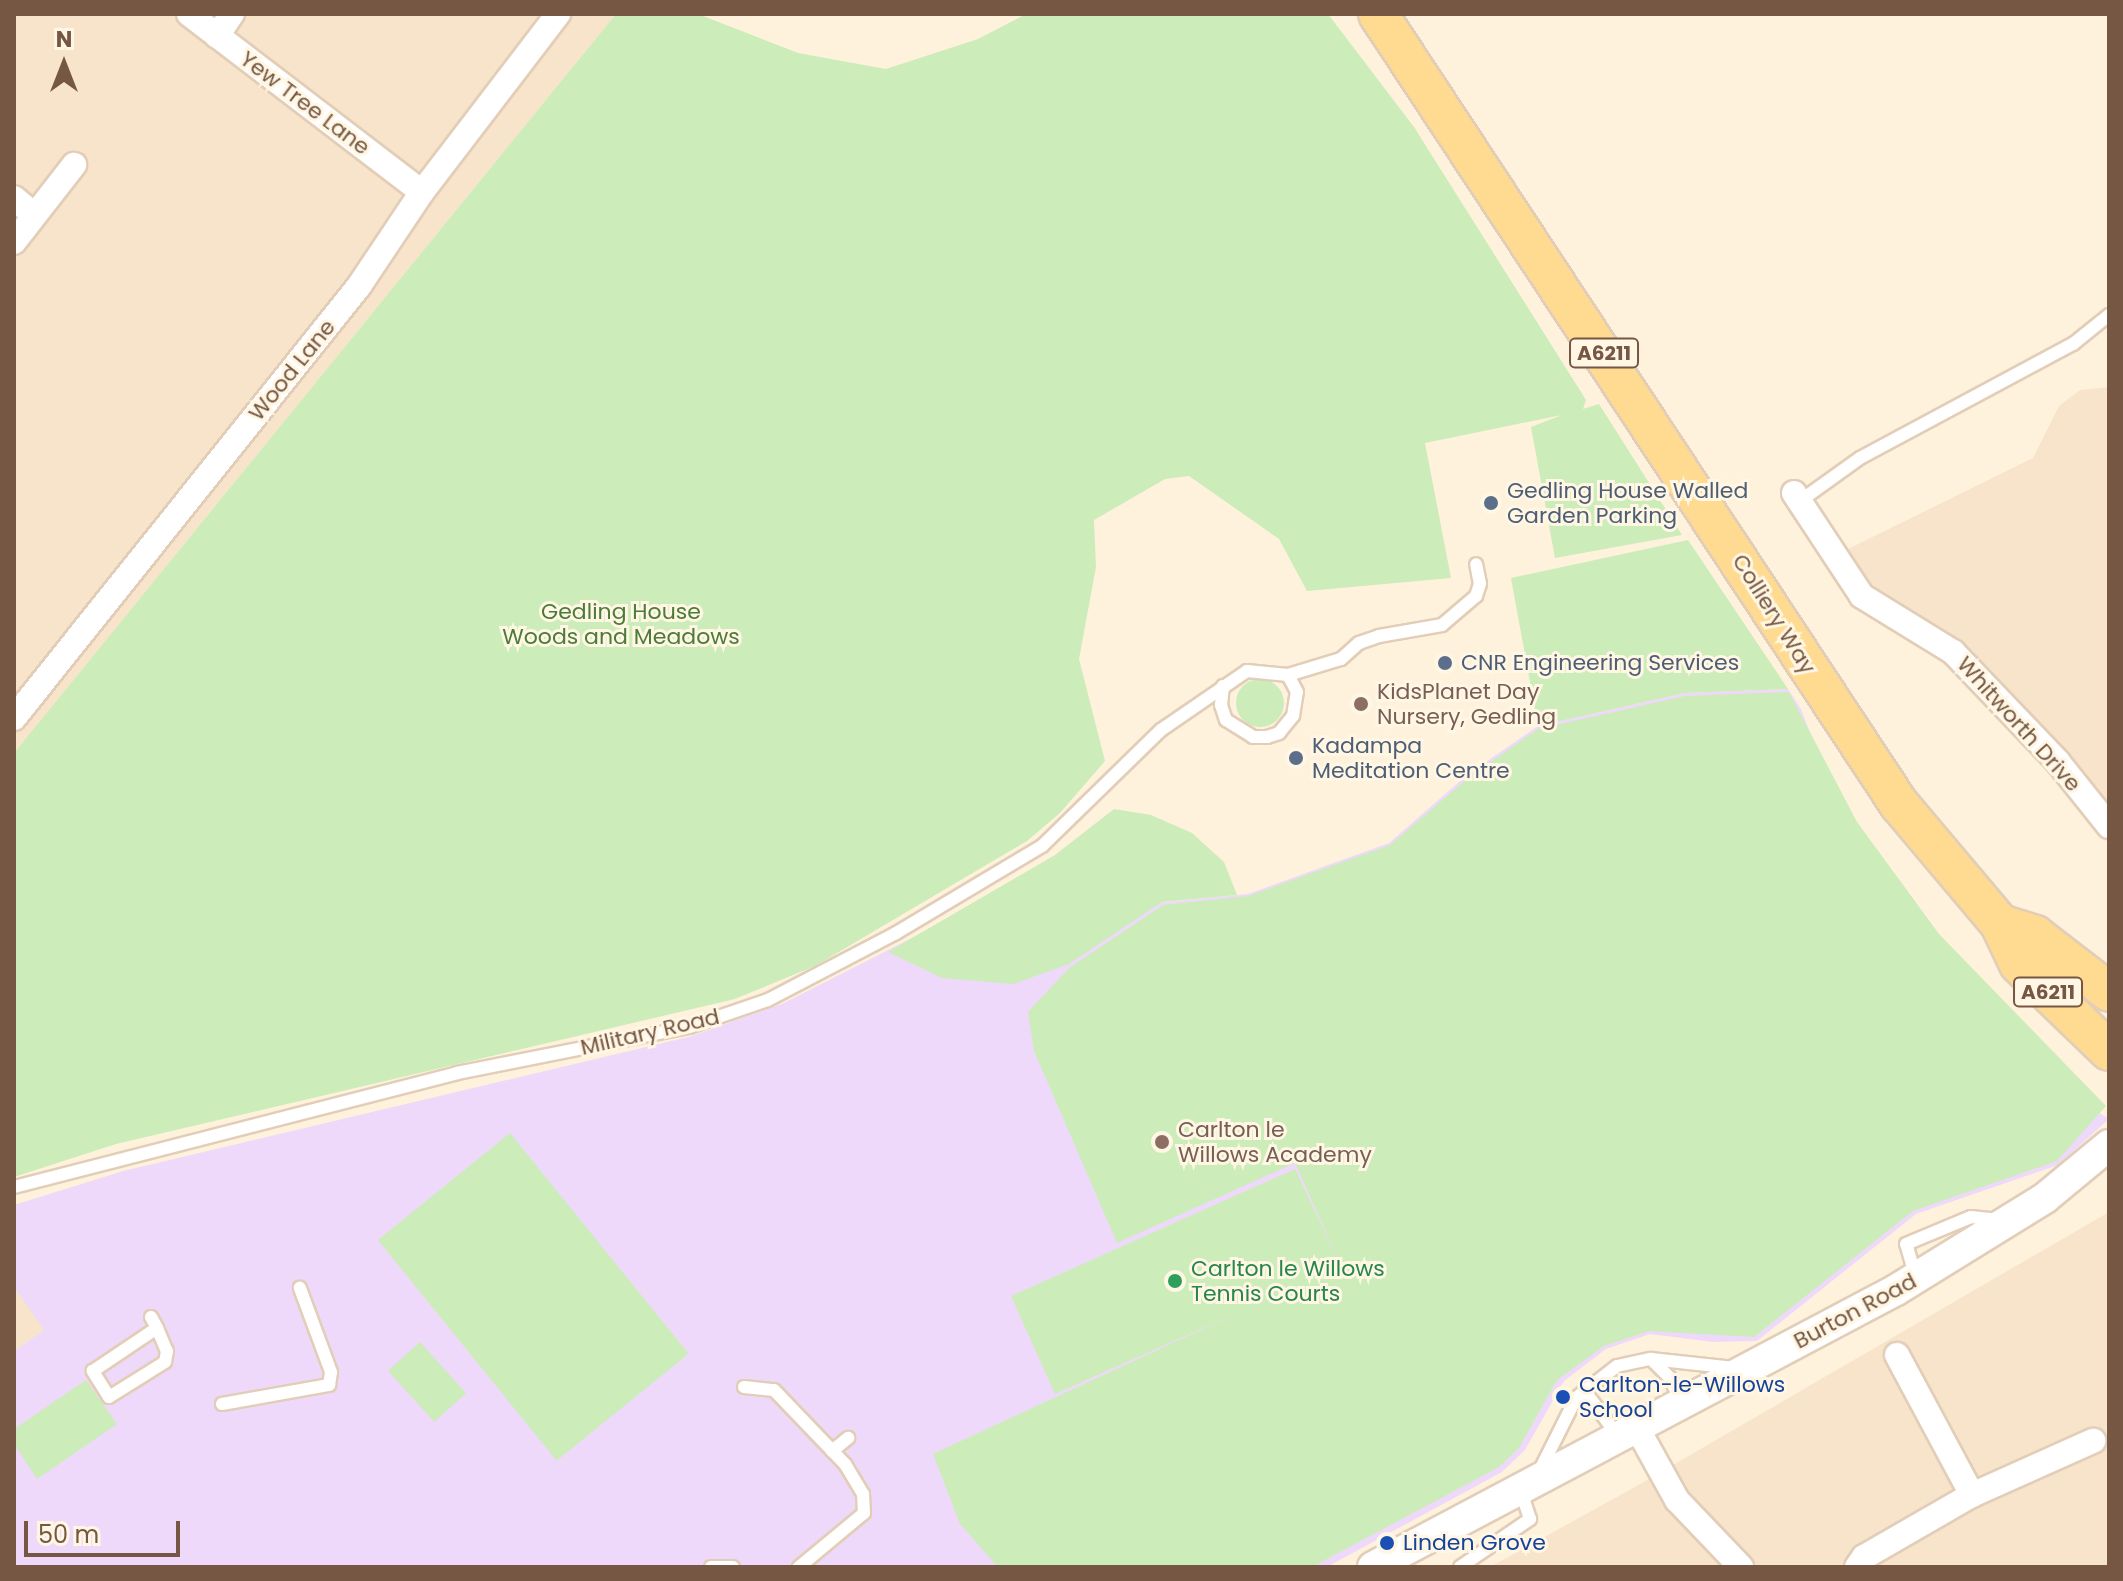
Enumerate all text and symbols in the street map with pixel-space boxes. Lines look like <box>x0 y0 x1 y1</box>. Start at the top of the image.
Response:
north arrow <box>24 24 104 104</box>
text: N <box>56 24 72 55</box>
street label: Yew Tree Lane <box>235 46 375 160</box>
street label: Wood Lane <box>243 314 341 426</box>
road number: A6211 <box>1568 337 1640 369</box>
place label: Gedling House Walled Garden Parking <box>1507 477 1748 528</box>
marker: Gedling House Walled Garden Parking <box>1482 494 1500 512</box>
street label: Colliery Way <box>1727 549 1821 679</box>
park label: Gedling House Woods and Meadows <box>502 598 740 650</box>
place label: CNR Engineering Services <box>1461 650 1739 676</box>
street label: Whitworth Drive <box>1952 651 2086 797</box>
marker: CNR Engineering Services <box>1436 654 1454 672</box>
place label: KidsPlanet Day Nursery, Gedling <box>1377 678 1556 730</box>
marker: KidsPlanet Day Nursery, Gedling <box>1352 695 1370 713</box>
place label: Kadampa Meditation Centre <box>1312 732 1510 784</box>
marker: Kadampa Meditation Centre <box>1287 749 1305 767</box>
road number: A6211 <box>2012 976 2084 1008</box>
street label: Military Road <box>578 1003 722 1061</box>
place label: Carlton le Willows Academy <box>1178 1116 1372 1168</box>
marker: Carlton le Willows Academy <box>1153 1133 1171 1151</box>
place label: Carlton le Willows Tennis Courts <box>1191 1255 1385 1306</box>
street label: Burton Road <box>1789 1268 1921 1354</box>
marker: Carlton le Willows Tennis Courts <box>1166 1272 1184 1290</box>
place label: Carlton-le-Willows School <box>1579 1371 1785 1422</box>
marker: Carlton-le-Willows School <box>1554 1388 1572 1406</box>
scale bar <box>28 1505 184 1555</box>
text: 50 m <box>38 1518 99 1551</box>
place label: Linden Grove <box>1403 1530 1546 1556</box>
marker: Linden Grove <box>1378 1534 1396 1552</box>

